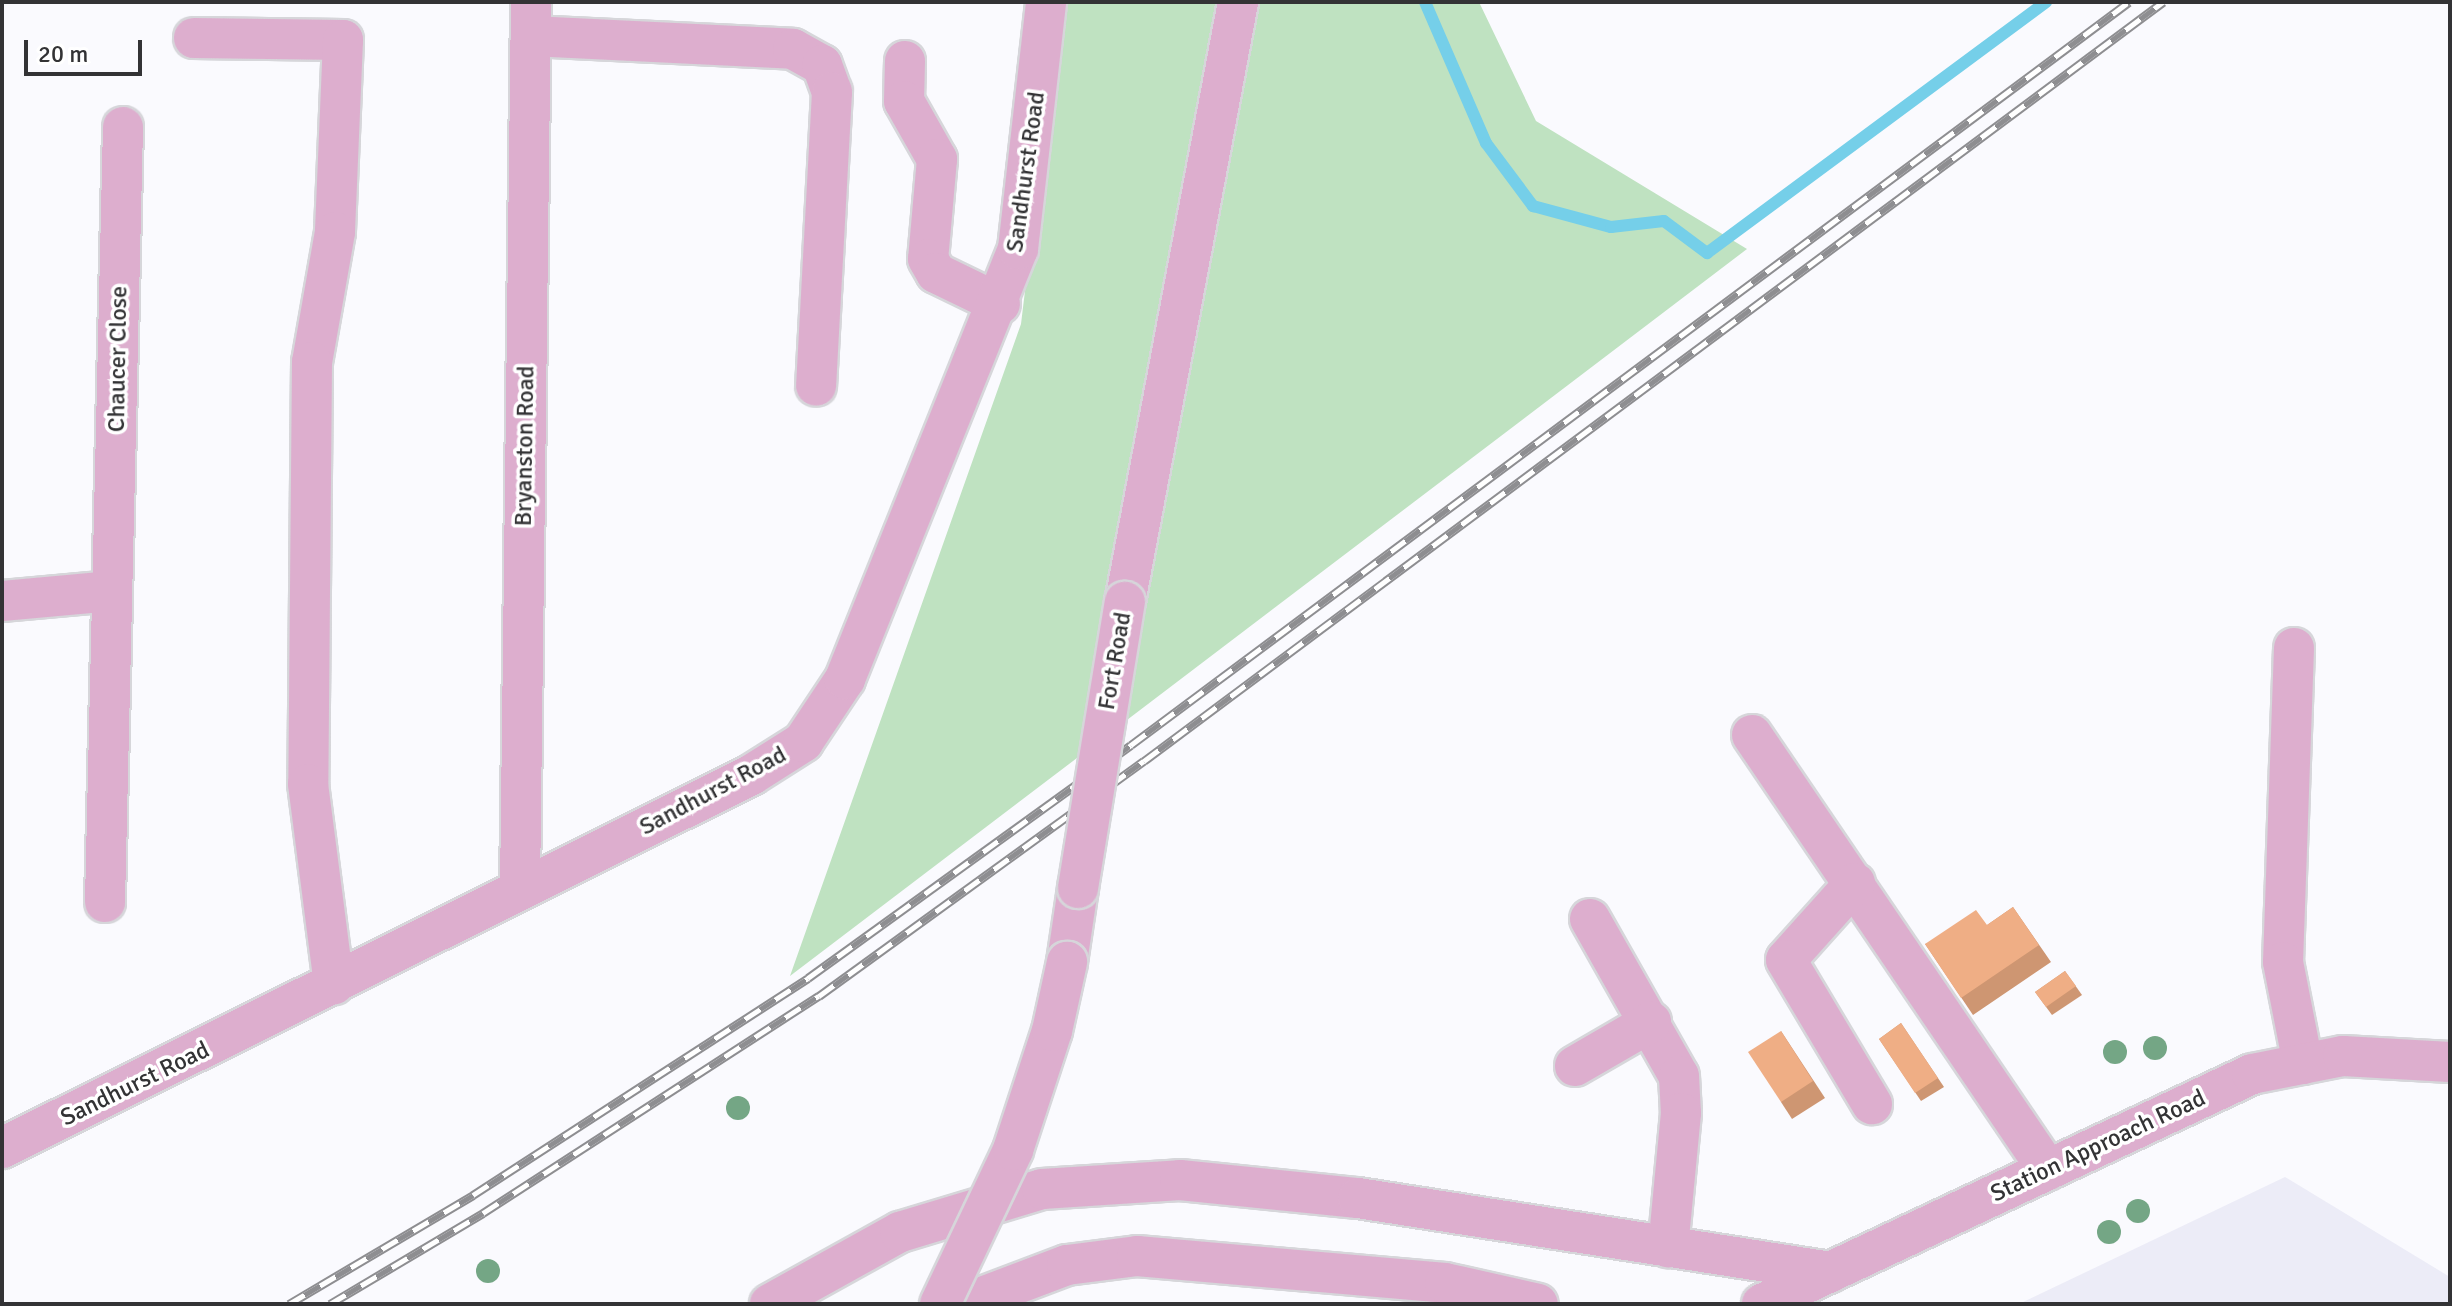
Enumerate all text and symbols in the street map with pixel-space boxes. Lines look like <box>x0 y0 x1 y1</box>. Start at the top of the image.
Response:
scale bar <box>28 24 146 74</box>
text: 20 m <box>38 39 88 69</box>
street label: Sandhurst Road <box>1000 90 1052 254</box>
street label: Chaucer Close <box>102 286 134 432</box>
street label: Bryanston Road <box>509 365 541 527</box>
street label: Fort Road <box>1092 610 1138 712</box>
street label: Sandhurst Road <box>635 740 791 842</box>
street label: Sandhurst Road <box>56 1036 214 1132</box>
street label: Station Approach Road <box>1986 1084 2210 1208</box>

